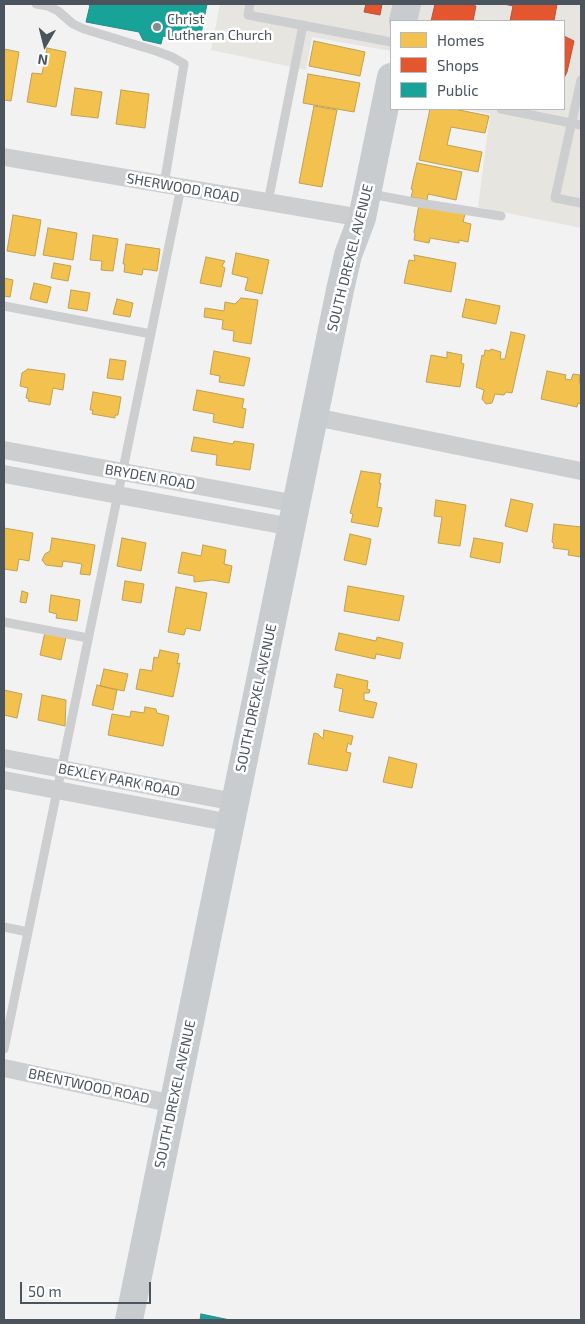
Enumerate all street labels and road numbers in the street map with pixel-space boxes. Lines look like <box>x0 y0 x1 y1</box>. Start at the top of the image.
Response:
street label: SHERWOOD ROAD <box>125 170 241 206</box>
street label: SOUTH DREXEL AVENUE <box>324 183 376 333</box>
street label: BRYDEN ROAD <box>104 461 196 493</box>
street label: SOUTH DREXEL AVENUE <box>232 622 280 774</box>
street label: BEXLEY PARK ROAD <box>57 760 181 800</box>
street label: SOUTH DREXEL AVENUE <box>151 1018 199 1170</box>
street label: BRENTWOOD ROAD <box>27 1065 151 1107</box>

